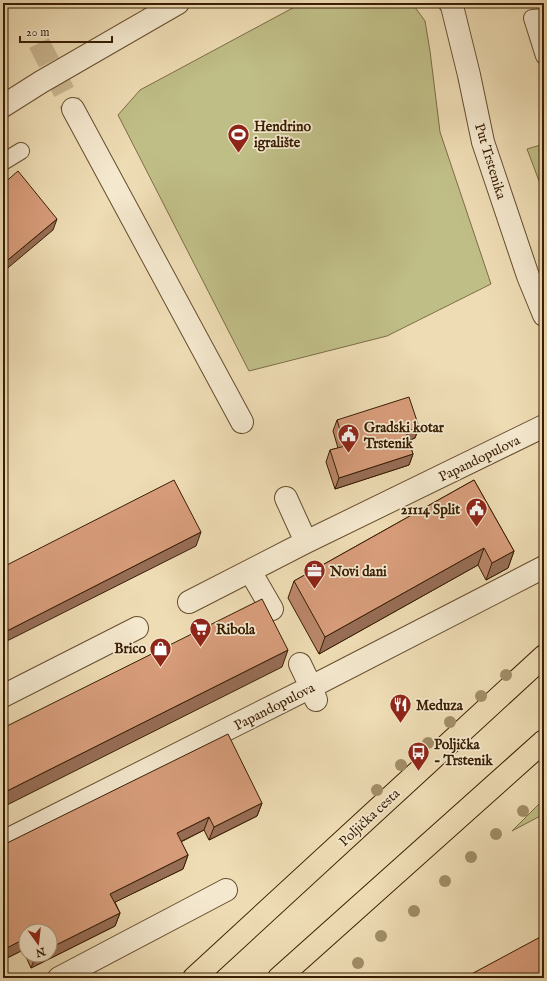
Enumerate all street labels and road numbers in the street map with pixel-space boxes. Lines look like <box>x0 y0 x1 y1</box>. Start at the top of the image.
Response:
street label: Put Trstenika <box>470 121 510 202</box>
street label: Papandopulova <box>436 431 524 486</box>
street label: Papandopulova <box>231 678 319 735</box>
street label: Poljička cesta <box>335 784 405 851</box>

